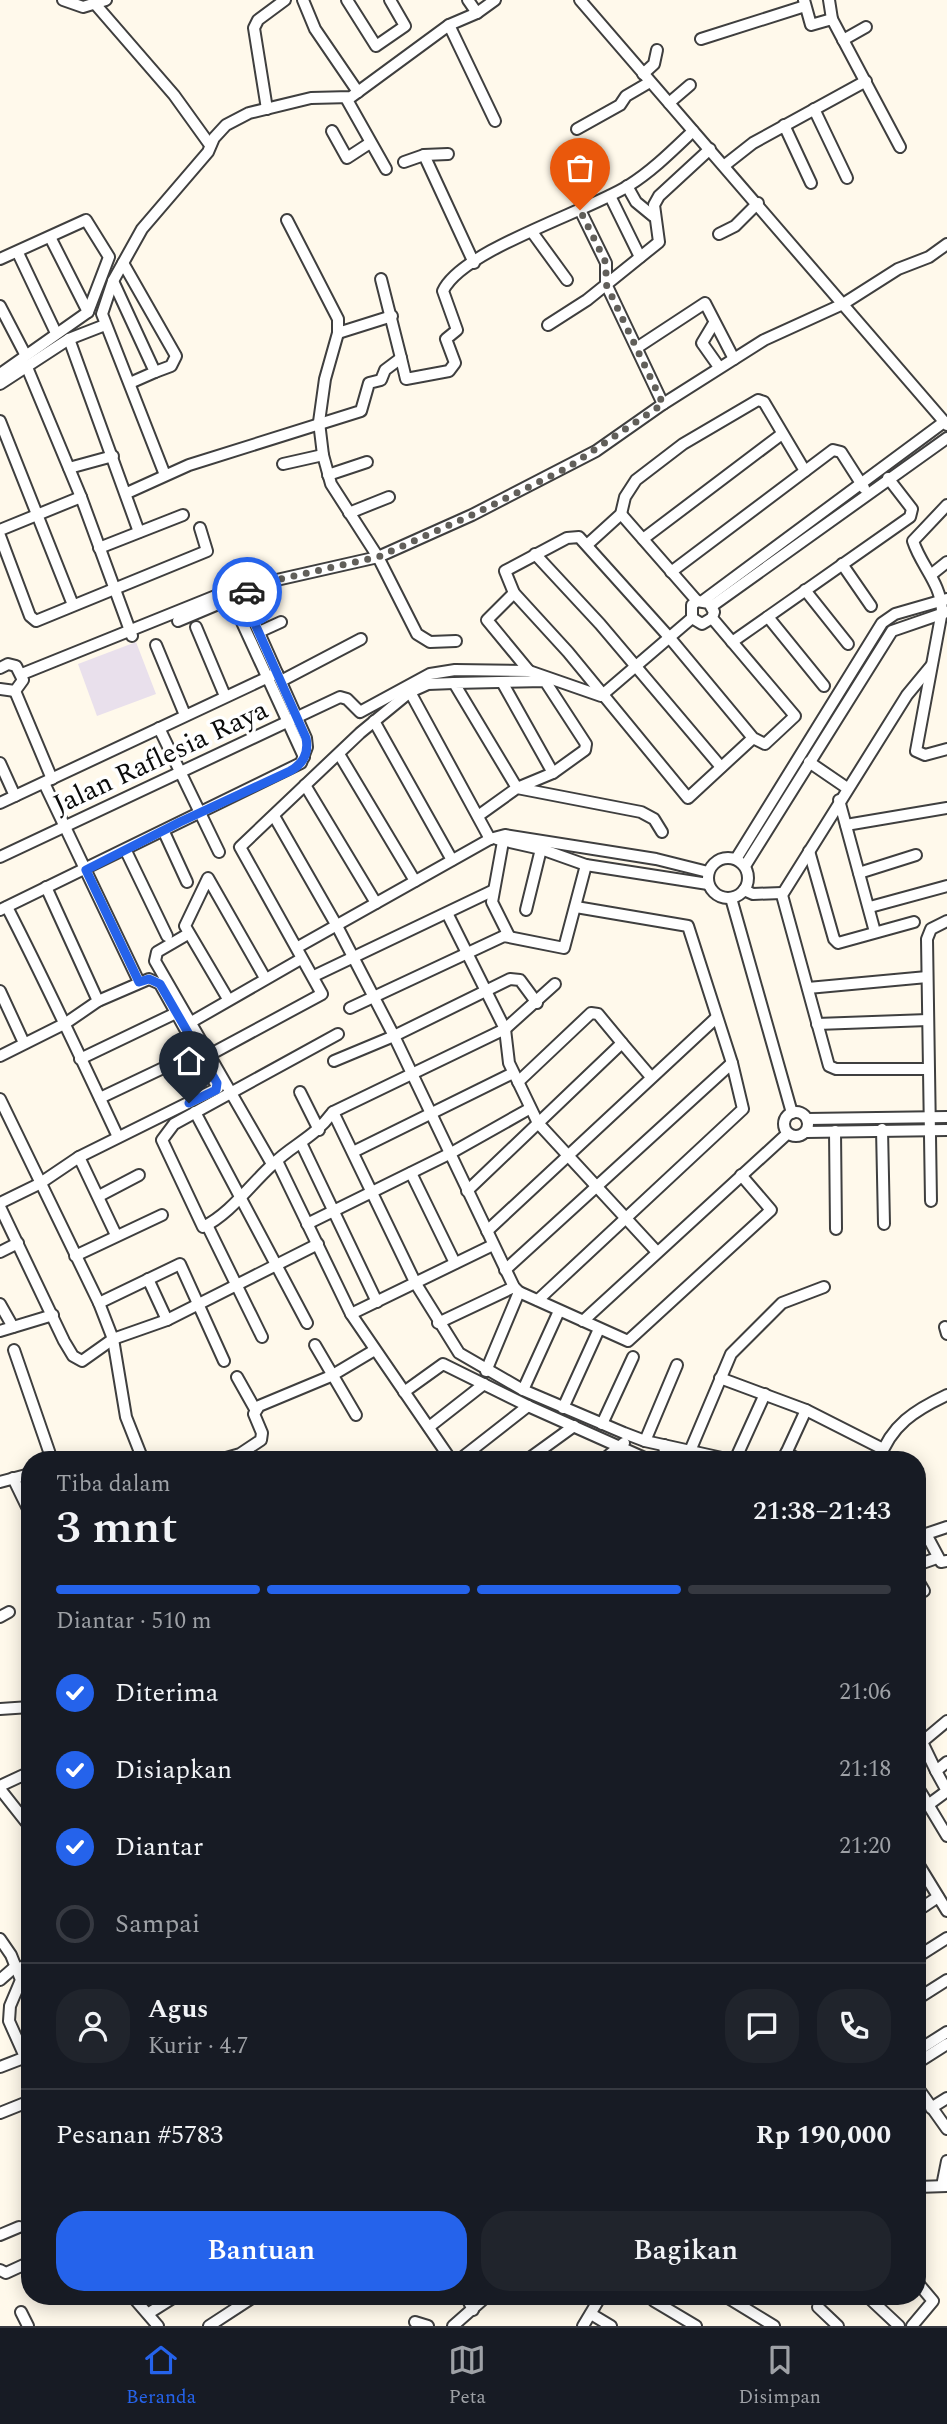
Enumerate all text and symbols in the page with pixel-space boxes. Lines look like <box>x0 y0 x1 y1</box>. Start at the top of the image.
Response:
pin <box>550 138 610 210</box>
icon: bag <box>561 149 599 187</box>
courier <box>212 557 282 627</box>
icon: car <box>228 573 266 611</box>
street label: Jalan Raflesia Raya <box>46 688 276 826</box>
pin <box>159 1031 219 1103</box>
icon: home <box>170 1042 208 1080</box>
text: Tiba dalam <box>56 1467 170 1502</box>
text: 21:38–21:43 <box>753 1491 891 1531</box>
text: 3 mnt <box>56 1493 178 1563</box>
text: Diantar · 510 m <box>56 1604 211 1639</box>
text: Diterima <box>115 1673 218 1713</box>
icon: check <box>56 1674 94 1712</box>
text: 21:06 <box>839 1675 891 1710</box>
text: Disiapkan <box>115 1750 232 1790</box>
icon: check <box>56 1751 94 1789</box>
text: 21:18 <box>839 1752 891 1787</box>
text: Diantar <box>115 1827 203 1867</box>
icon: check <box>56 1828 94 1866</box>
text: 21:20 <box>839 1829 891 1864</box>
text: Sampai <box>115 1904 200 1944</box>
button: person <box>56 1989 130 2063</box>
text: Agus <box>148 1989 208 2029</box>
button: chat <box>725 1989 799 2063</box>
button: phone <box>817 1989 891 2063</box>
text: Kurir · 4.7 <box>148 2029 248 2064</box>
text: Pesanan #5783 <box>56 2115 223 2155</box>
text: Rp 190,000 <box>756 2115 891 2155</box>
button: Bantuan <box>56 2211 467 2291</box>
button: Bagikan <box>481 2211 891 2291</box>
tab: Beranda <box>126 2341 196 2412</box>
tab: Peta <box>448 2341 486 2412</box>
tab: Disimpan <box>738 2341 821 2412</box>

